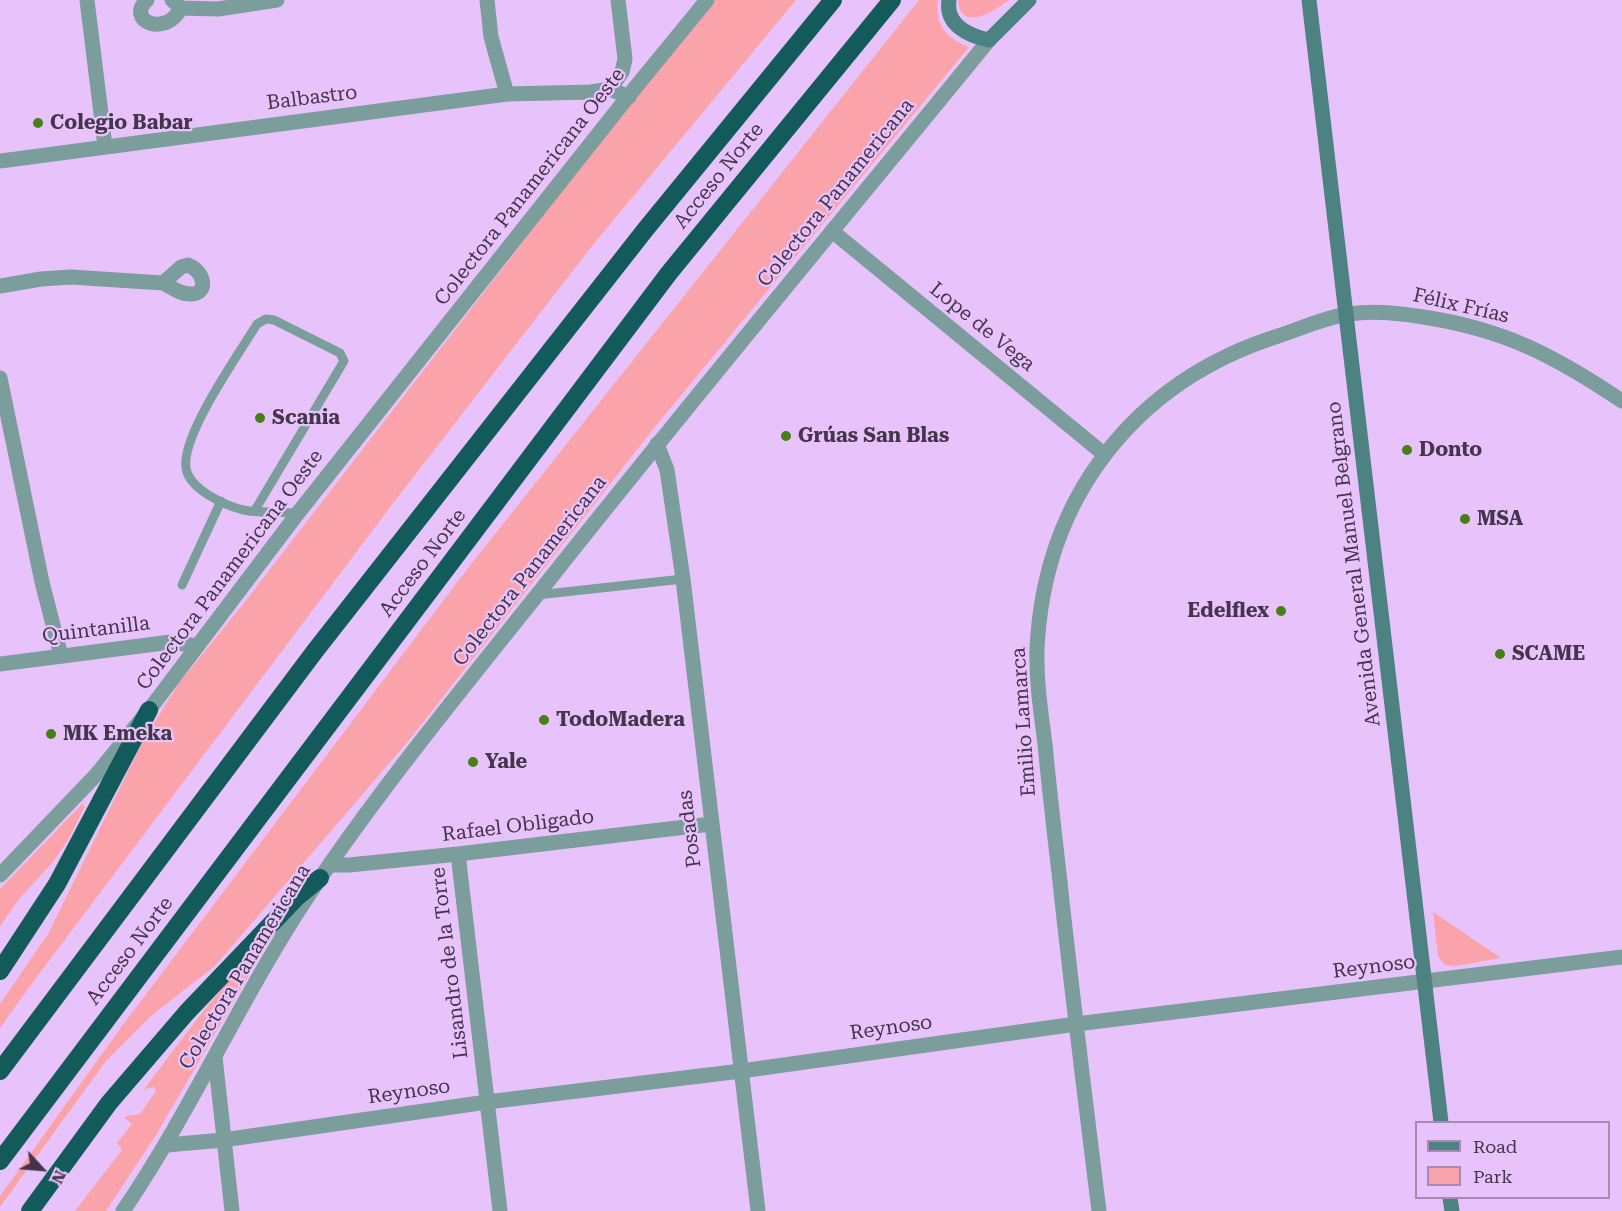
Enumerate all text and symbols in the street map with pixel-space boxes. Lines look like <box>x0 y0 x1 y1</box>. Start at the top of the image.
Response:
street label: Colectora Panamericana Oeste <box>430 63 630 311</box>
street label: Balbastro <box>265 81 359 115</box>
street label: Colectora Panamericana <box>753 94 919 292</box>
place label: Colegio Babar <box>50 111 192 135</box>
marker: Colegio Babar <box>31 116 45 130</box>
street label: Acceso Norte <box>669 118 769 234</box>
street label: Lope de Vega <box>925 277 1039 377</box>
street label: Félix Frías <box>1411 283 1511 329</box>
street label: Avenida General Manuel Belgrano <box>1322 400 1386 728</box>
place label: Scania <box>272 406 340 430</box>
marker: Scania <box>253 411 267 425</box>
place label: Grúas San Blas <box>798 424 949 448</box>
marker: Grúas San Blas <box>779 429 793 443</box>
place label: Donto <box>1419 438 1482 462</box>
marker: Donto <box>1400 443 1414 457</box>
street label: Colectora Panamericana Oeste <box>132 445 328 695</box>
street label: Colectora Panamericana <box>448 471 612 671</box>
street label: Acceso Norte <box>375 504 471 622</box>
place label: MSA <box>1477 507 1523 531</box>
marker: MSA <box>1458 512 1472 526</box>
place label: Edelflex <box>1187 599 1269 623</box>
marker: Edelflex <box>1274 604 1288 618</box>
street label: Quintanilla <box>41 611 151 649</box>
place label: SCAME <box>1512 642 1585 666</box>
street label: Emilio Lamarca <box>1007 646 1041 798</box>
marker: SCAME <box>1493 647 1507 661</box>
place label: TodoMadera <box>556 708 685 732</box>
marker: TodoMadera <box>537 713 551 727</box>
place label: MK Emeka <box>63 722 172 746</box>
marker: MK Emeka <box>44 727 58 741</box>
place label: Yale <box>485 750 527 774</box>
marker: Yale <box>466 755 480 769</box>
street label: Posadas <box>673 789 707 869</box>
street label: Rafael Obligado <box>441 805 595 847</box>
street label: Colectora Panamericana <box>174 860 316 1074</box>
street label: Lisandro de la Torre <box>426 866 474 1060</box>
street label: Acceso Norte <box>82 892 178 1010</box>
street label: Reynoso <box>1331 950 1417 984</box>
street label: Reynoso <box>848 1010 934 1046</box>
street label: Reynoso <box>366 1074 452 1110</box>
legend <box>1415 1121 1610 1199</box>
text: Road <box>1473 1136 1517 1157</box>
north arrow <box>12 1139 72 1199</box>
text: Park <box>1473 1166 1513 1187</box>
text: N <box>47 1167 70 1187</box>

